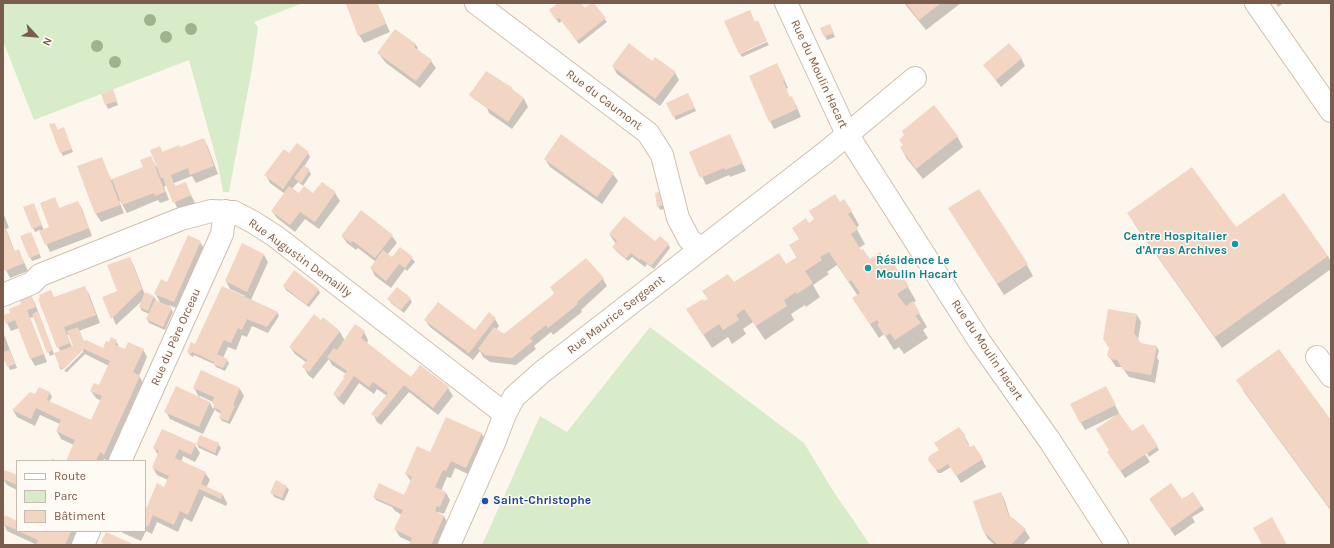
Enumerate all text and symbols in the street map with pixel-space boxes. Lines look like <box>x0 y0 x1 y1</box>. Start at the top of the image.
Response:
north arrow <box>16 16 56 56</box>
street label: Rue du Moulin Hacart <box>788 17 850 131</box>
text: N <box>40 35 55 48</box>
street label: Rue du Caumont <box>563 67 645 133</box>
street label: Rue Augustin Demailly <box>246 216 354 300</box>
place label: Centre Hospitalier d'Arras Archives <box>1123 230 1227 258</box>
marker: Centre Hospitalier d'Arras Archives <box>1230 239 1240 249</box>
place label: Résidence Le Moulin Hacart <box>876 254 957 282</box>
marker: Résidence Le Moulin Hacart <box>863 263 873 273</box>
street label: Rue Maurice Sergeant <box>564 272 668 358</box>
street label: Rue du Père Orceau <box>148 286 204 388</box>
street label: Rue du Moulin Hacart <box>948 297 1026 403</box>
legend <box>16 460 146 532</box>
text: Route <box>54 469 86 483</box>
text: Parc <box>54 489 78 503</box>
place label: Saint-Christophe <box>493 494 591 508</box>
marker: Saint-Christophe <box>480 496 490 506</box>
text: Bâtiment <box>54 509 105 523</box>

